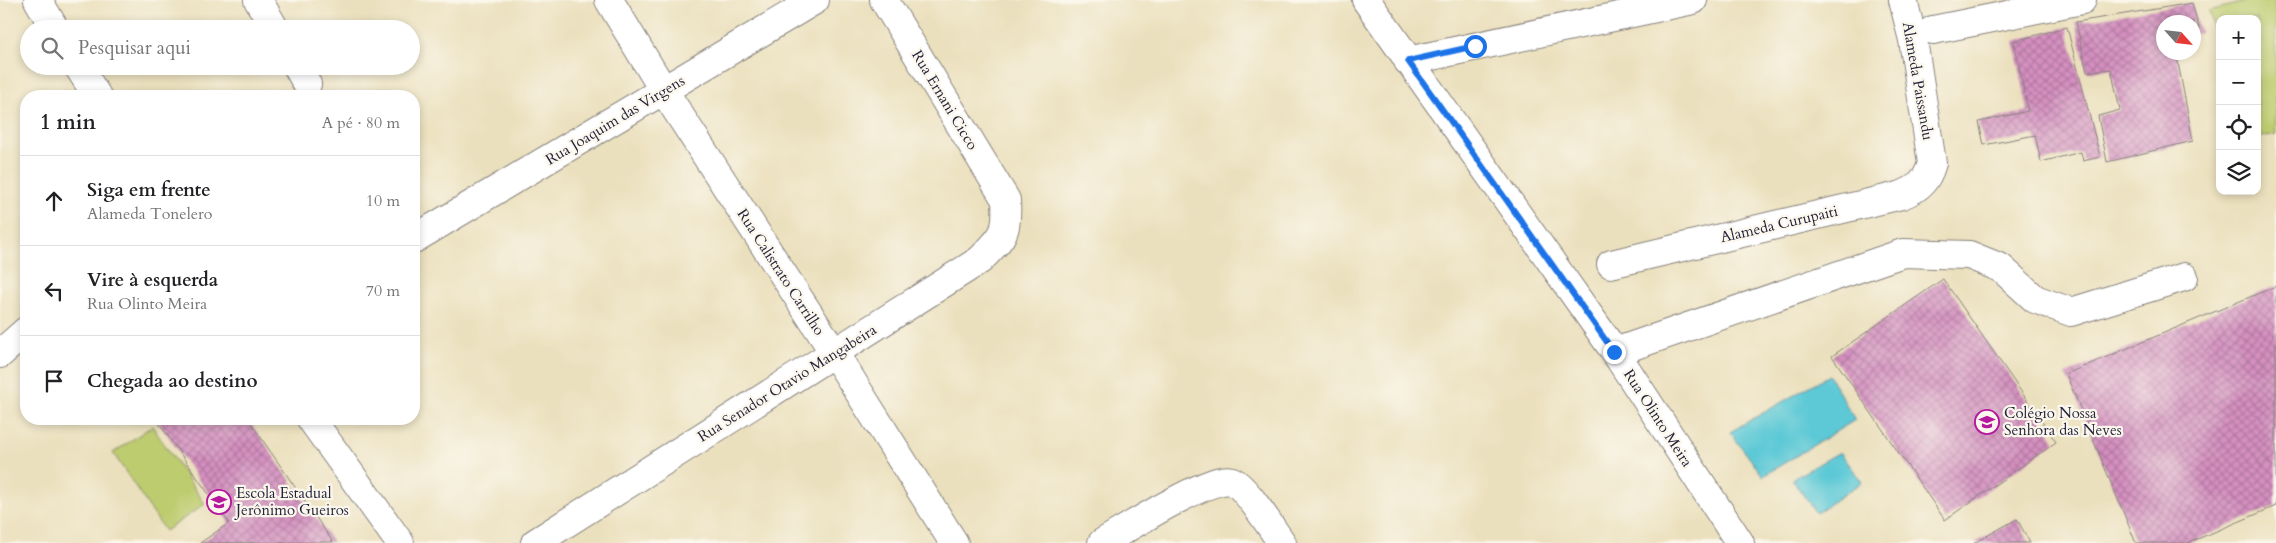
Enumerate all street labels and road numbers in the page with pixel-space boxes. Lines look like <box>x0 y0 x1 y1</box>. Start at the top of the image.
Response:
street label: Alameda Paissandu <box>1898 20 1938 142</box>
street label: Rua Ernani Cicco <box>907 46 983 154</box>
street label: Rua Joaquim das Virgens <box>542 70 688 170</box>
street label: Alameda Curupaiti <box>1718 201 1840 247</box>
street label: Rua Calistrato Carrilho <box>733 205 829 339</box>
street label: Rua Senador Otavio Mangabeira <box>694 319 881 446</box>
street label: Rua Olinto Meira <box>1619 365 1697 471</box>

